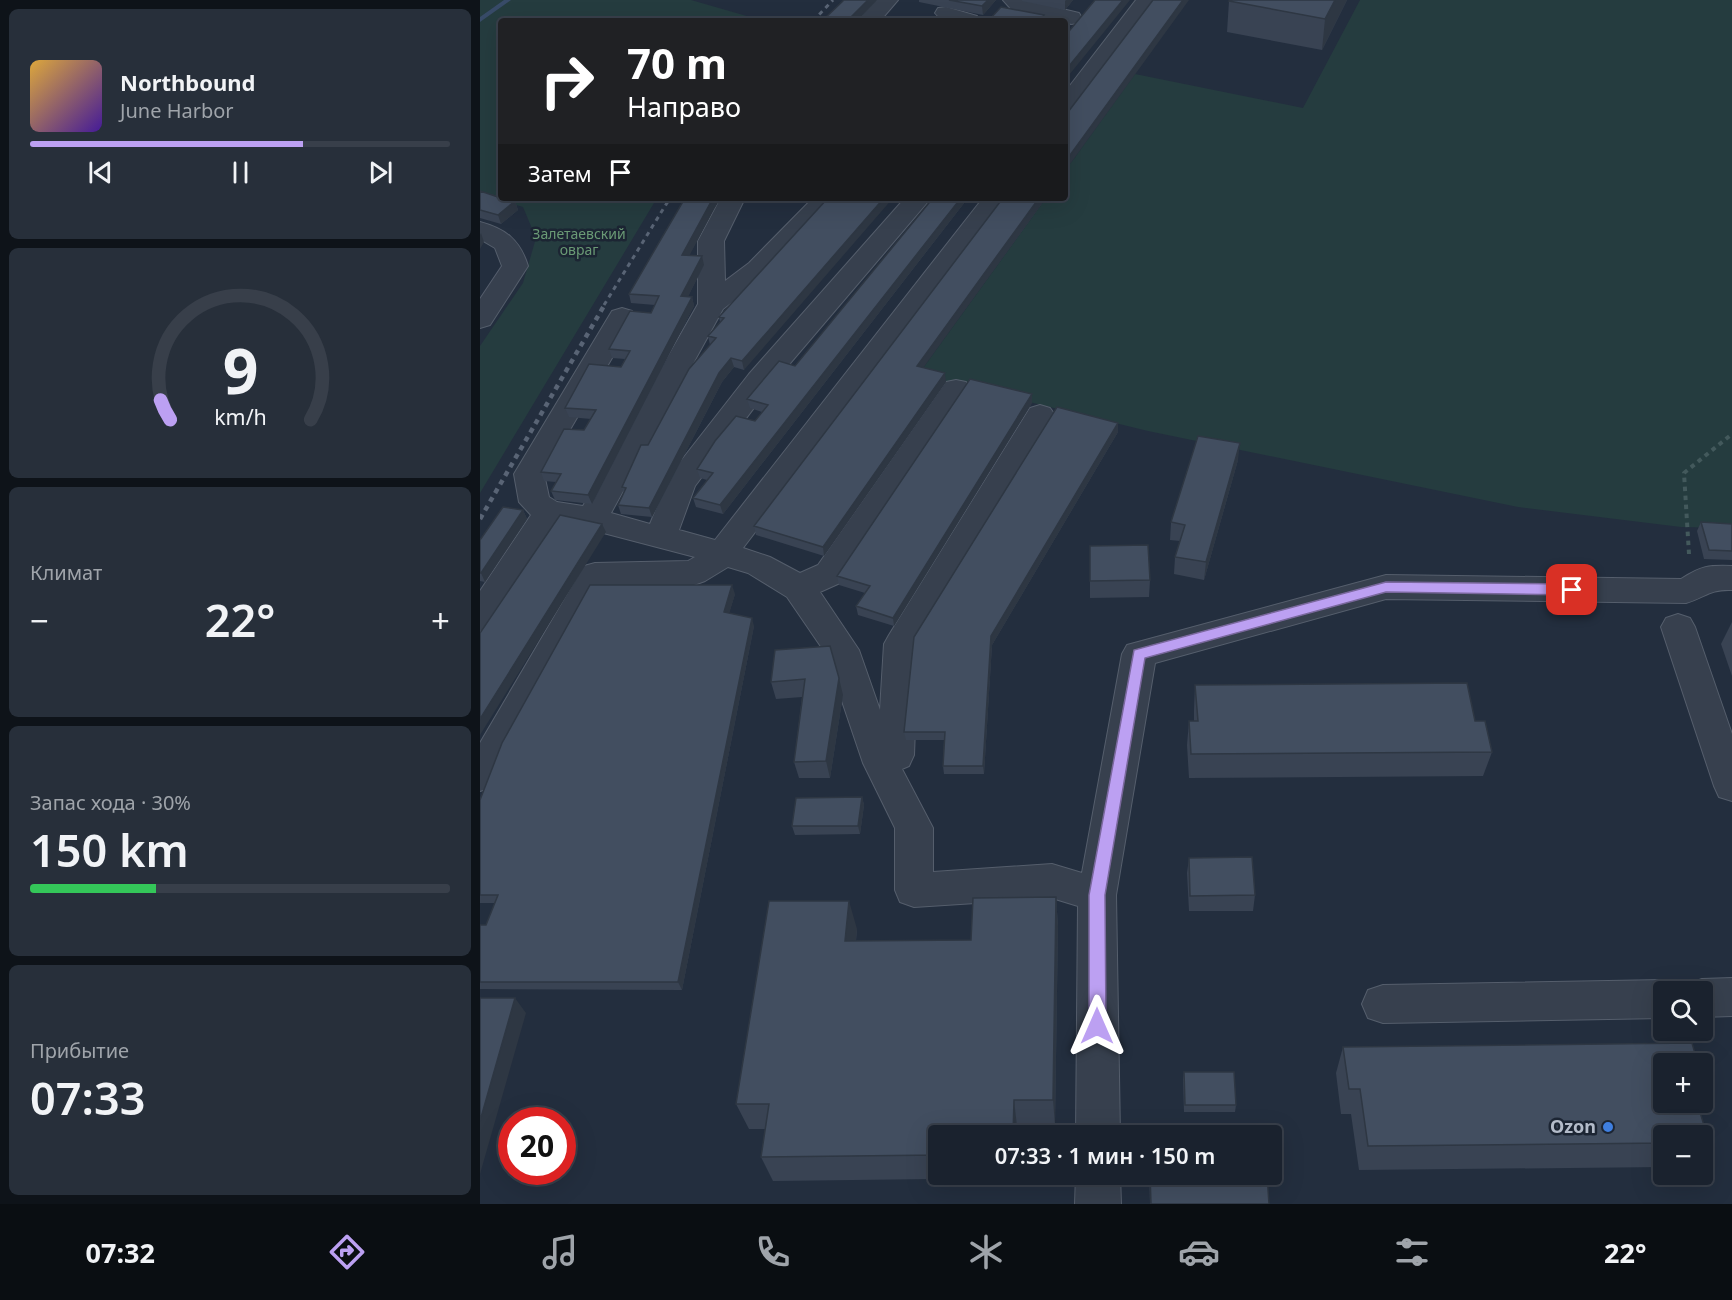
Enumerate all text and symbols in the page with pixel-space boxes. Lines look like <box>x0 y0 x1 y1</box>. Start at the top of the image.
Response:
text: 70 m <box>627 34 727 91</box>
icon: right <box>528 42 606 120</box>
text: Northbound <box>120 67 255 97</box>
text: Направо <box>627 88 741 125</box>
text: June Harbor <box>120 97 234 124</box>
icon: previous <box>84 156 117 189</box>
icon: pause <box>224 156 257 189</box>
icon: next <box>364 156 397 189</box>
icon: arrive <box>604 156 637 189</box>
text: Затем <box>528 158 592 188</box>
park label: Залетаевский овраг <box>532 224 626 259</box>
text: 9 <box>222 327 258 412</box>
text: km/h <box>214 402 266 431</box>
text: Климат <box>30 559 102 586</box>
pin <box>1546 564 1597 615</box>
icon: arrive <box>1555 573 1588 606</box>
text: 22° <box>205 589 275 650</box>
text: − <box>30 598 49 643</box>
text: + <box>431 598 450 643</box>
text: Запас хода · 30% <box>30 789 191 816</box>
text: 150 km <box>30 819 189 880</box>
map controls <box>1653 981 1713 1185</box>
button: search <box>1653 981 1713 1041</box>
position arrow <box>1065 994 1129 1058</box>
text: Прибытие <box>30 1037 129 1064</box>
button: + <box>1653 1053 1713 1113</box>
text: 07:33 <box>30 1067 145 1128</box>
speed limit sign: 20 <box>498 1107 576 1185</box>
place label: Ozon <box>1550 1114 1596 1138</box>
marker: Ozon <box>1601 1120 1615 1134</box>
button: − <box>1653 1125 1713 1185</box>
text: 07:33 · 1 мин · 150 m <box>995 1140 1215 1170</box>
icon: directions <box>326 1231 368 1273</box>
icon: music <box>539 1231 581 1273</box>
icon: phone <box>752 1231 794 1273</box>
icon: climate <box>965 1231 1007 1273</box>
icon: car <box>1178 1231 1220 1273</box>
icon: filters <box>1391 1231 1433 1273</box>
text: 07:32 <box>86 1234 155 1271</box>
text: 22° <box>1604 1234 1646 1271</box>

